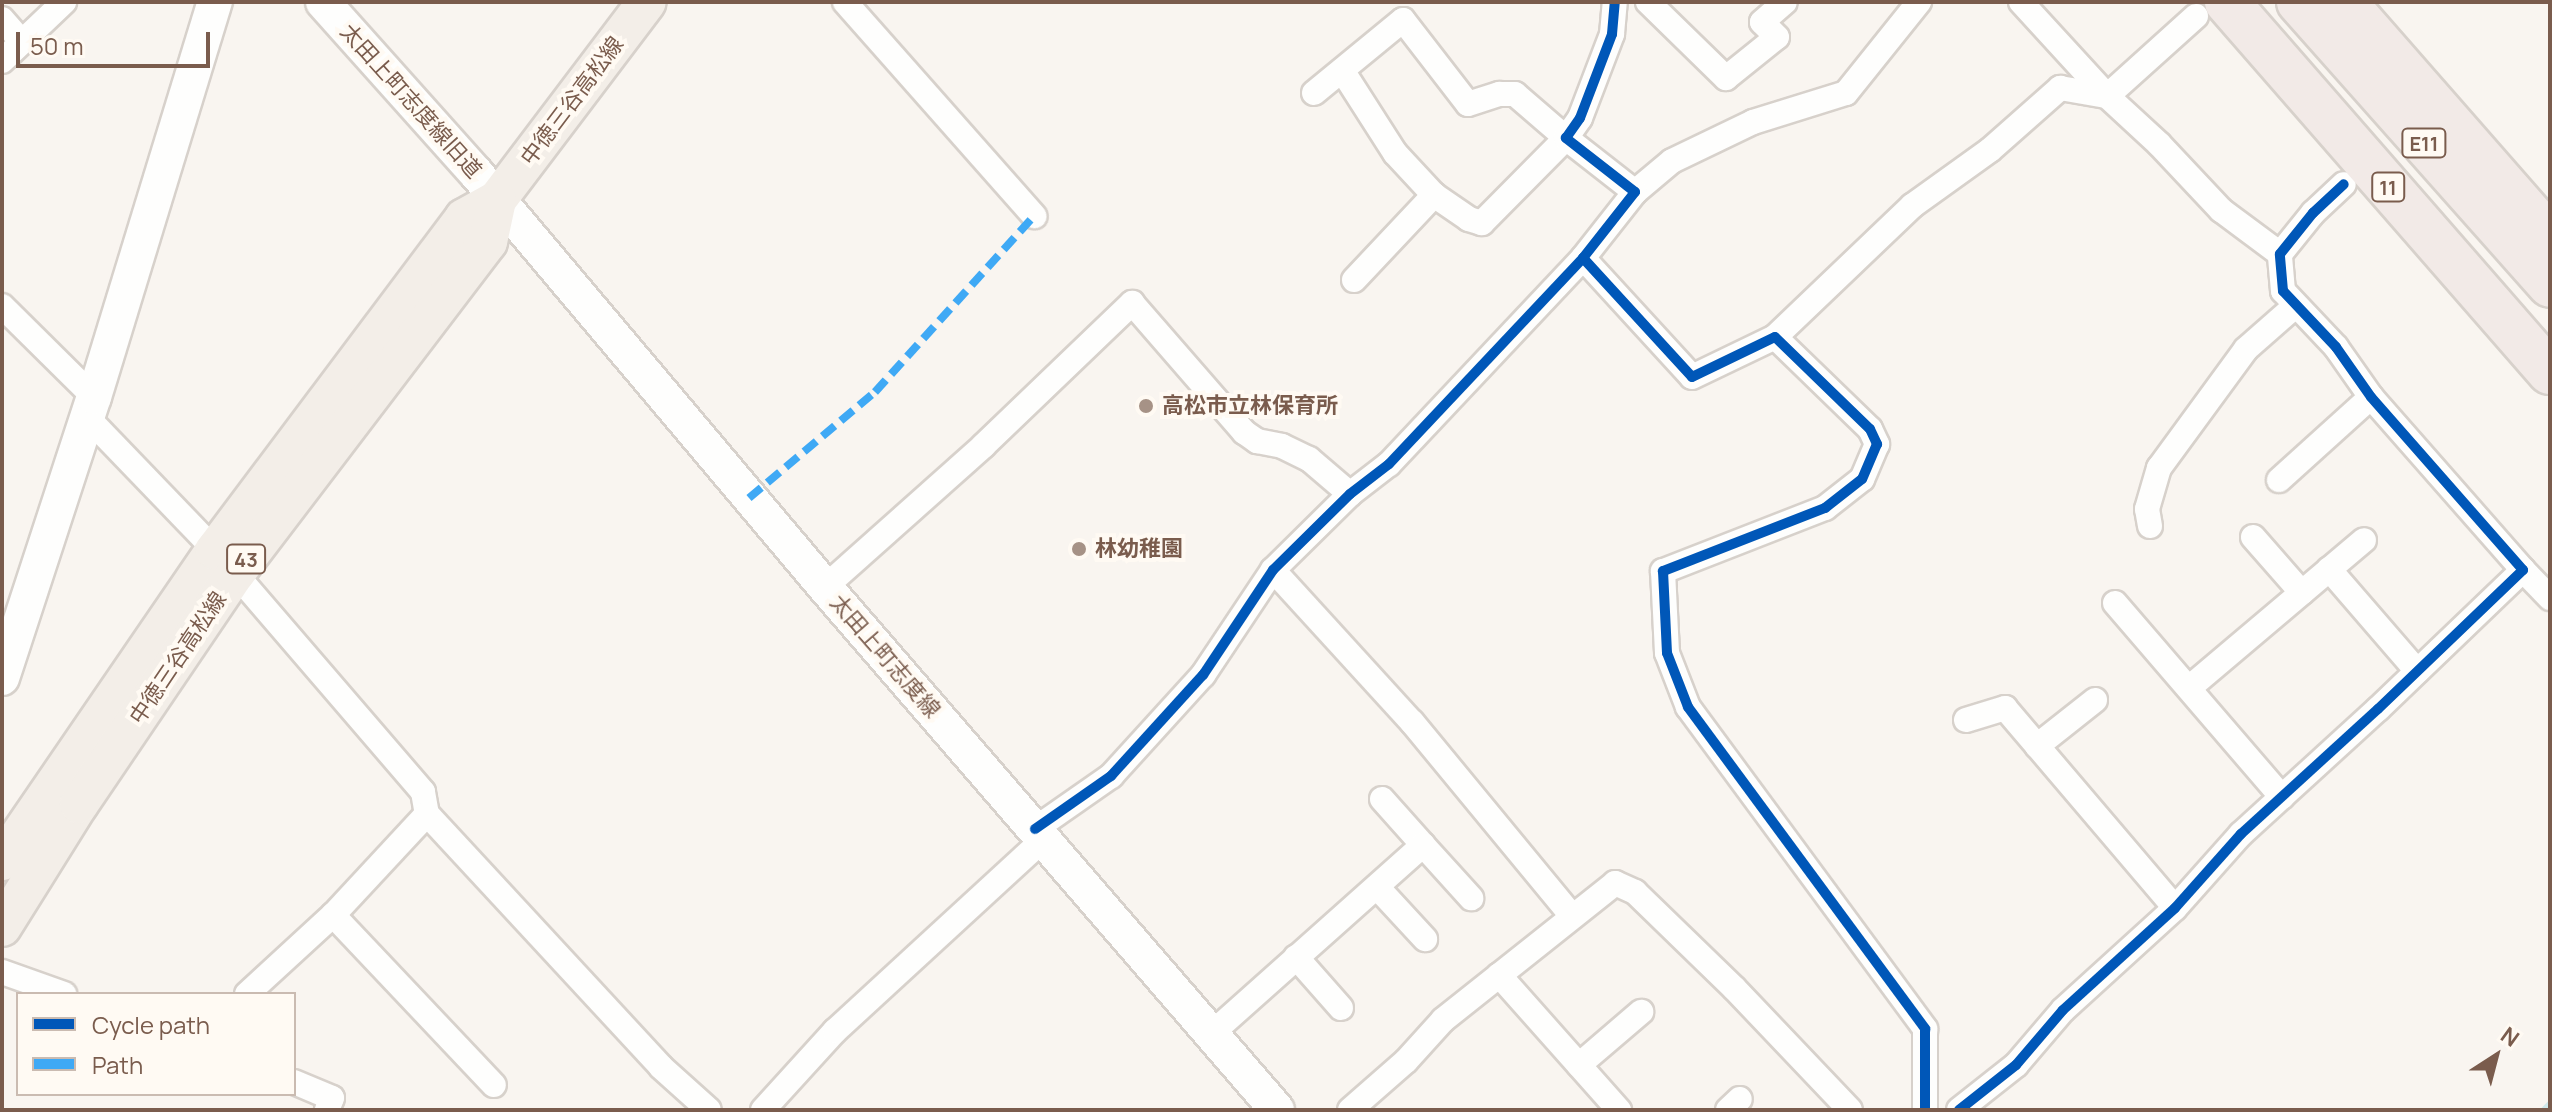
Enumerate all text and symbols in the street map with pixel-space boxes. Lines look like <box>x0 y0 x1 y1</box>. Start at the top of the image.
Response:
scale bar <box>20 16 214 66</box>
street label: 太田上町志度線旧道 <box>335 19 487 183</box>
text: 50 m <box>30 29 84 62</box>
street label: 中徳三谷高松線 <box>515 32 629 170</box>
road number: E11 <box>2400 127 2448 159</box>
road number: 11 <box>2370 171 2406 203</box>
place label: 高松市立林保育所 <box>1162 393 1338 419</box>
marker: 高松市立林保育所 <box>1137 397 1155 415</box>
place label: 林幼稚園 <box>1095 536 1183 562</box>
marker: 林幼稚園 <box>1070 540 1088 558</box>
road number: 43 <box>226 543 266 575</box>
street label: 中徳三谷高松線 <box>124 587 232 729</box>
street label: 太田上町志度線 <box>825 589 945 723</box>
legend <box>16 992 296 1096</box>
text: Cycle path <box>92 1008 210 1041</box>
north arrow <box>2456 1016 2536 1096</box>
text: N <box>2495 1020 2525 1053</box>
text: Path <box>92 1048 143 1081</box>

